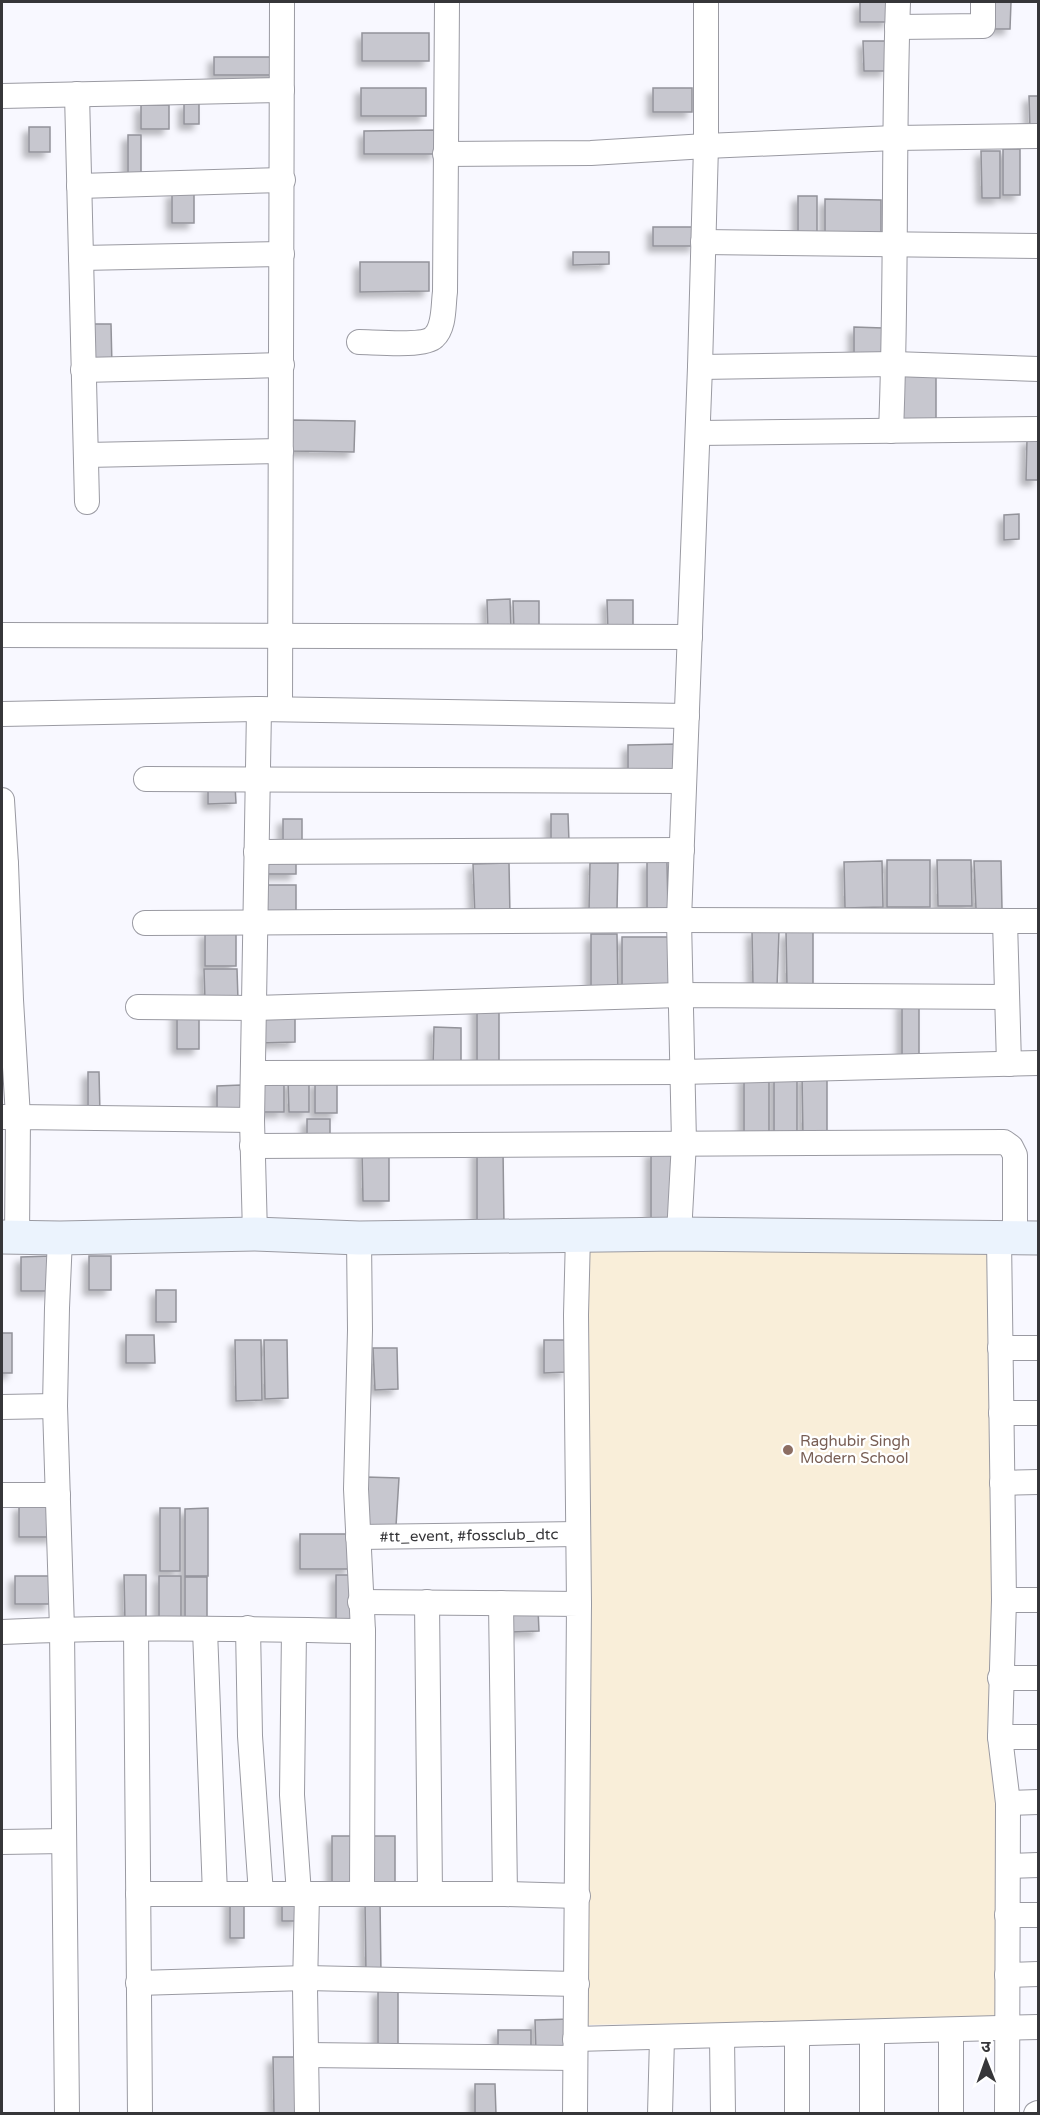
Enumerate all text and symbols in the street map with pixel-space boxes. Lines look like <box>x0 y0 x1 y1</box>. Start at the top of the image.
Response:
place label: Raghubir Singh Modern School <box>800 1432 910 1467</box>
marker: Raghubir Singh Modern School <box>781 1443 795 1457</box>
street label: #tt_event, #fossclub_dtc <box>379 1525 559 1546</box>
north arrow <box>956 2031 1016 2091</box>
text: उ <box>981 2037 991 2057</box>

